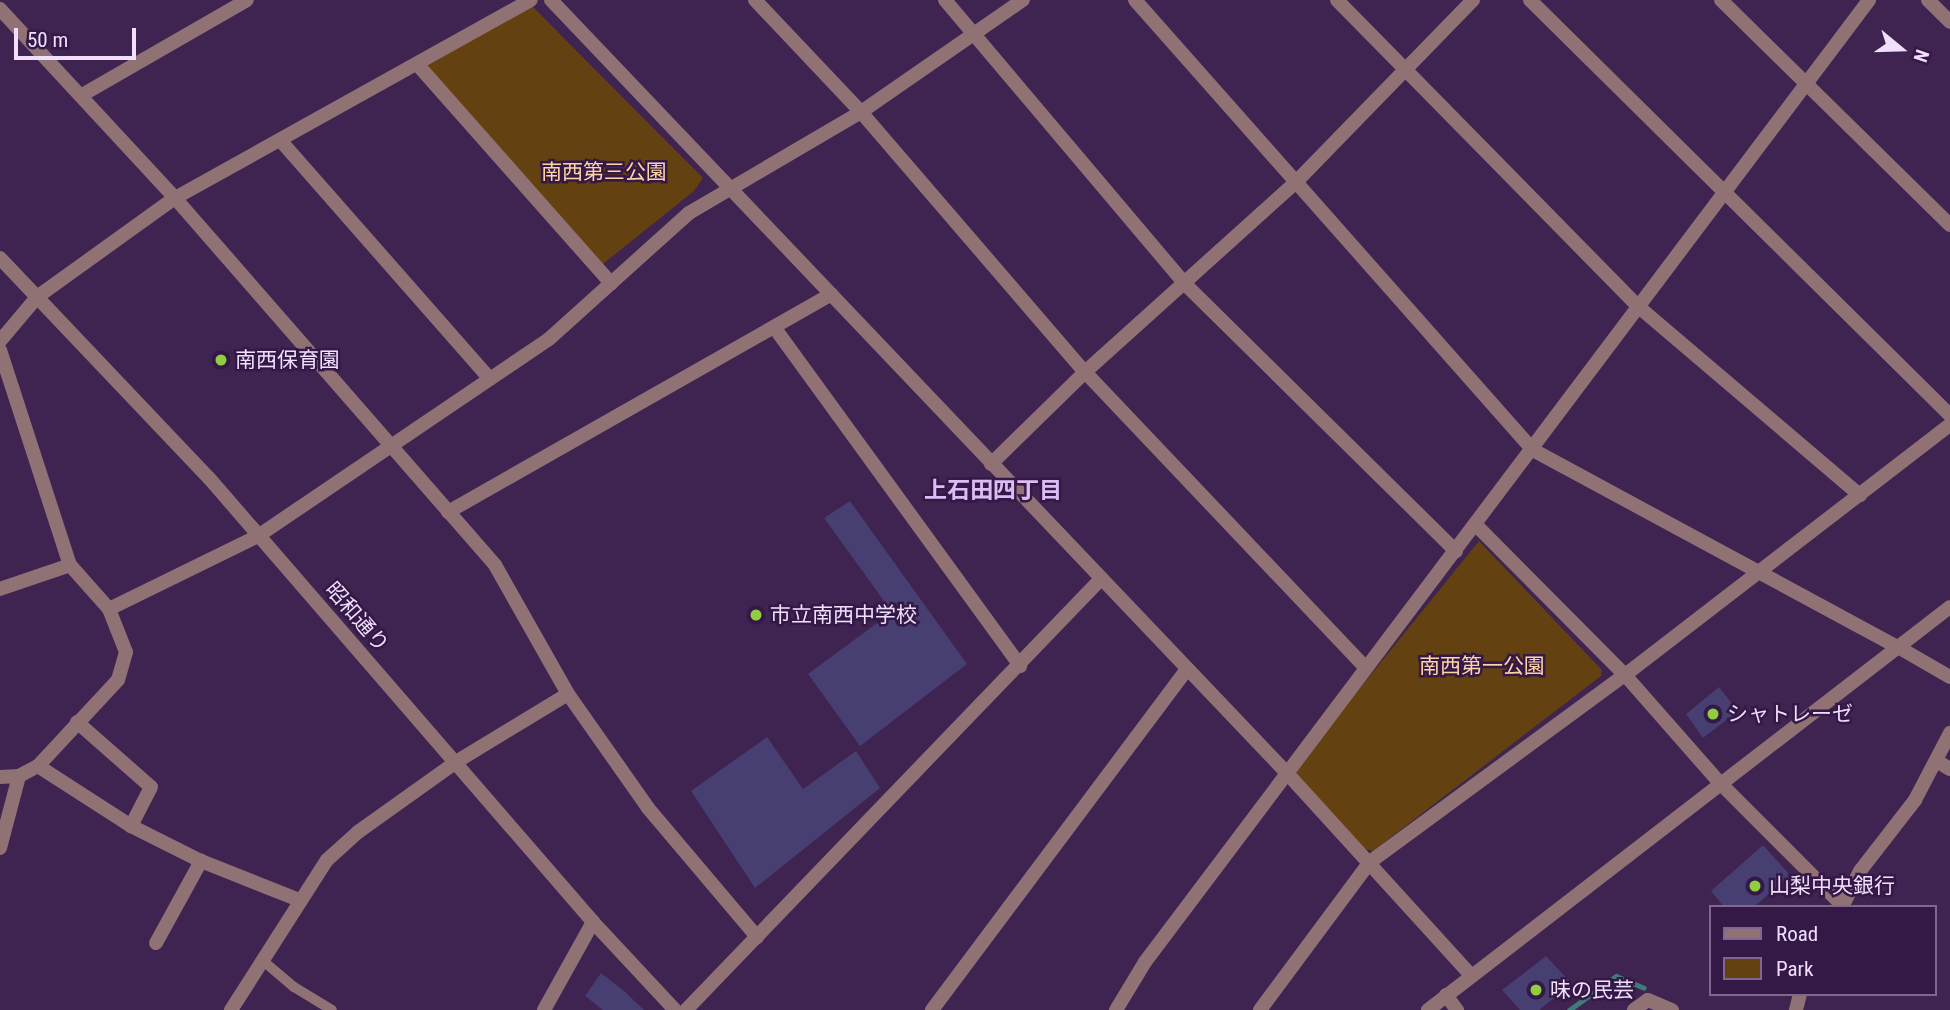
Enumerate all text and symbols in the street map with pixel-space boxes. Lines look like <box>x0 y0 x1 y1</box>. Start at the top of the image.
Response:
scale bar <box>18 14 140 58</box>
north arrow <box>1866 14 1936 84</box>
text: 50 m <box>27 28 68 52</box>
text: N <box>1909 47 1934 65</box>
park label: 南西第三公園 <box>541 159 667 185</box>
place label: 南西保育園 <box>235 347 340 373</box>
marker: 南西保育園 <box>213 352 229 368</box>
district label: 上石田四丁目 <box>924 477 1062 505</box>
street label: 昭和通り <box>320 577 394 657</box>
place label: 市立南西中学校 <box>770 602 917 628</box>
marker: 市立南西中学校 <box>748 607 764 623</box>
park label: 南西第一公園 <box>1419 653 1545 679</box>
place label: シャトレーゼ <box>1727 701 1853 727</box>
marker: シャトレーゼ <box>1705 706 1721 722</box>
place label: 山梨中央銀行 <box>1769 873 1895 899</box>
marker: 山梨中央銀行 <box>1747 878 1763 894</box>
legend <box>1708 905 1936 996</box>
text: Road <box>1776 922 1818 946</box>
text: Park <box>1776 957 1813 981</box>
place label: 味の民芸 <box>1550 977 1634 1003</box>
marker: 味の民芸 <box>1528 982 1544 998</box>

